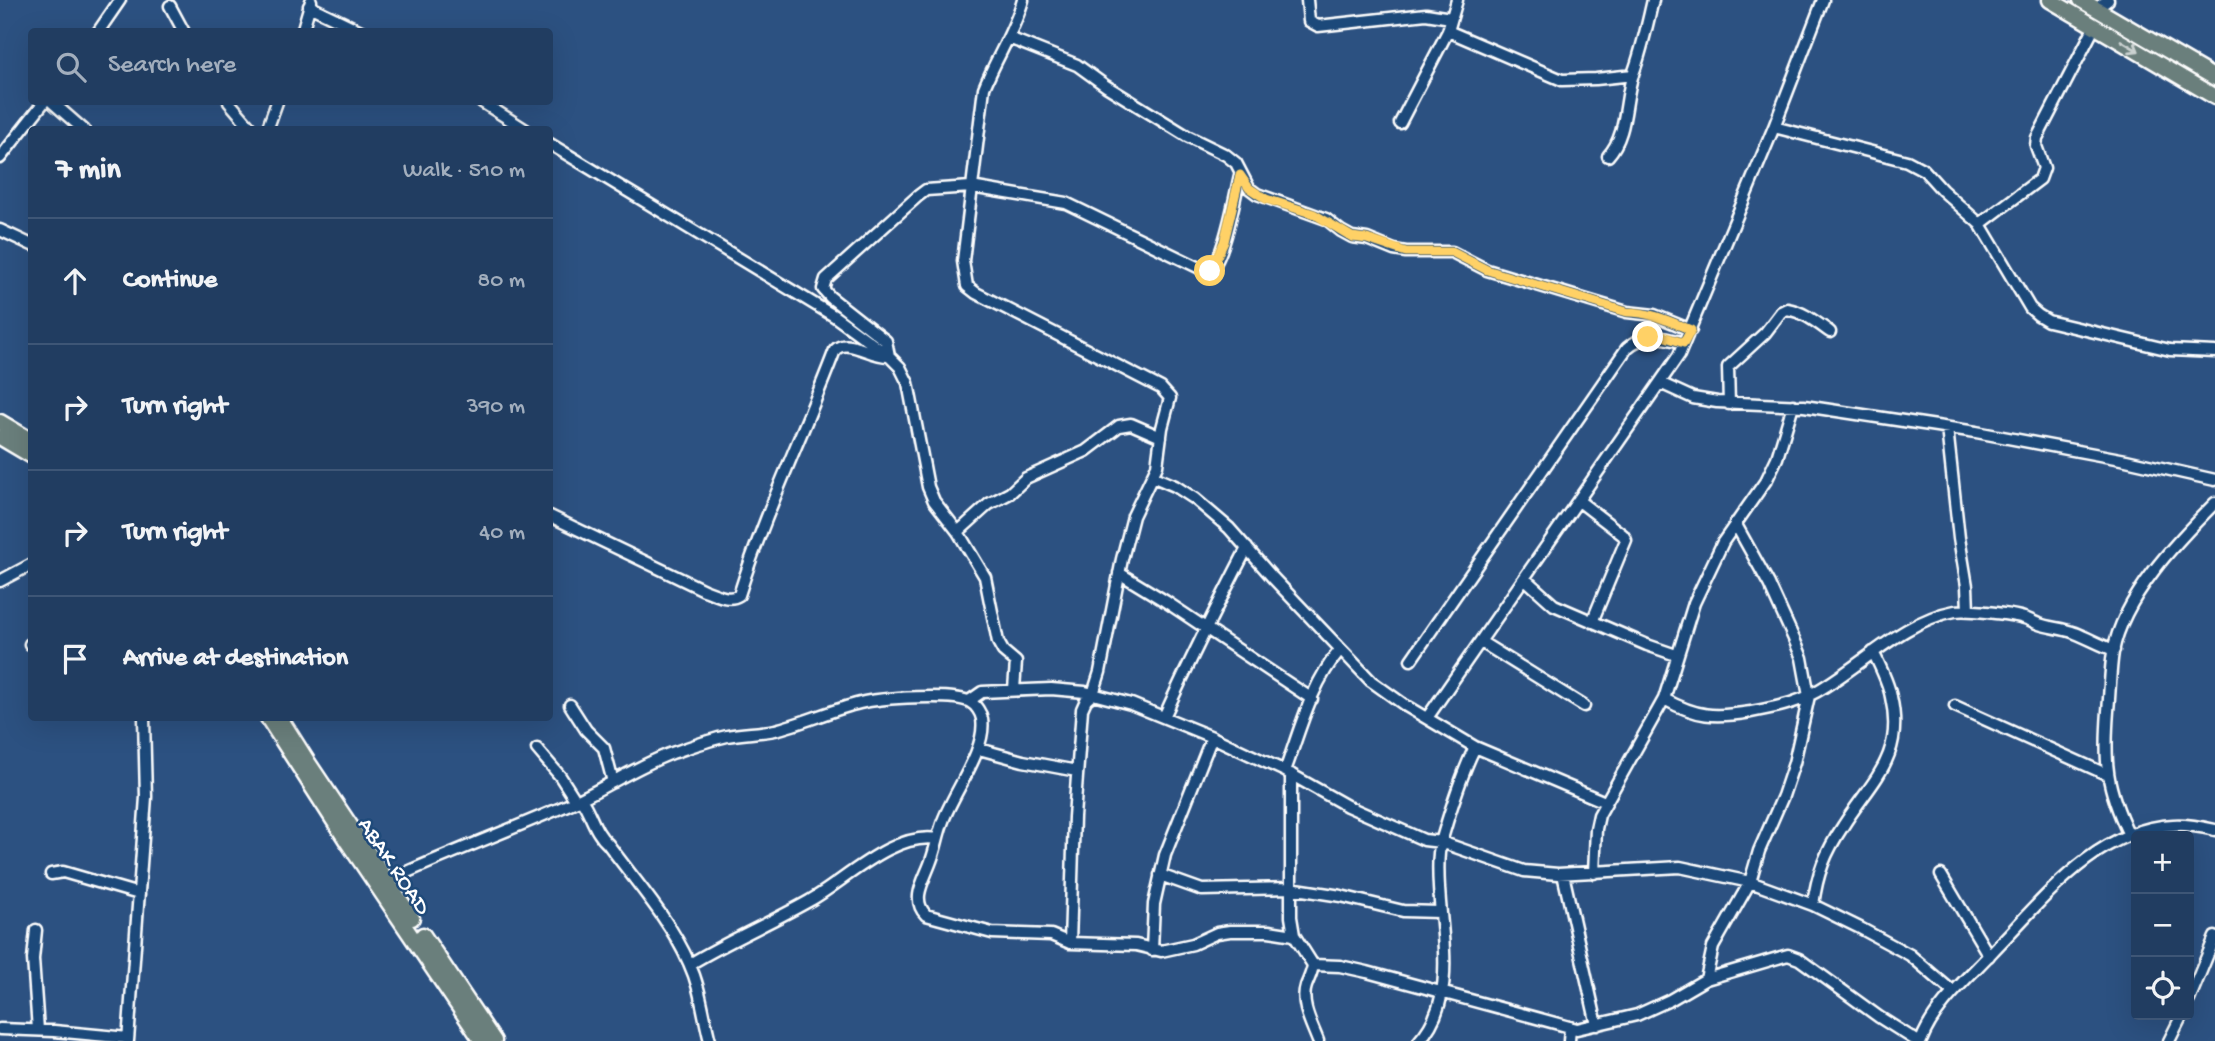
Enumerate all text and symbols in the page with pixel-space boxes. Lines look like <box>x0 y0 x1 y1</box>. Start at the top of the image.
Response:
search box <box>28 28 553 105</box>
one-way arrow <box>2120 40 2140 54</box>
icon: search <box>52 48 90 86</box>
text: Search here <box>108 51 236 82</box>
text: 7 min <box>56 154 121 189</box>
text: Walk · 510 m <box>403 158 525 185</box>
route start <box>1194 255 1225 286</box>
icon: ahead <box>56 262 94 300</box>
text: Continue <box>123 266 217 297</box>
text: 80 m <box>478 268 525 295</box>
route end <box>1632 321 1663 352</box>
icon: right <box>56 388 94 426</box>
text: Turn right <box>123 392 227 423</box>
text: 390 m <box>467 394 525 421</box>
icon: right <box>56 514 94 552</box>
text: Turn right <box>123 518 227 549</box>
text: 40 m <box>479 520 525 547</box>
icon: arrive <box>56 640 94 678</box>
text: Arrive at destination <box>123 644 348 675</box>
street label: ABAK ROAD <box>351 813 436 922</box>
map controls <box>2131 831 2194 1020</box>
button: + <box>2131 831 2194 894</box>
button: − <box>2131 894 2194 957</box>
button: locate <box>2131 957 2194 1020</box>

